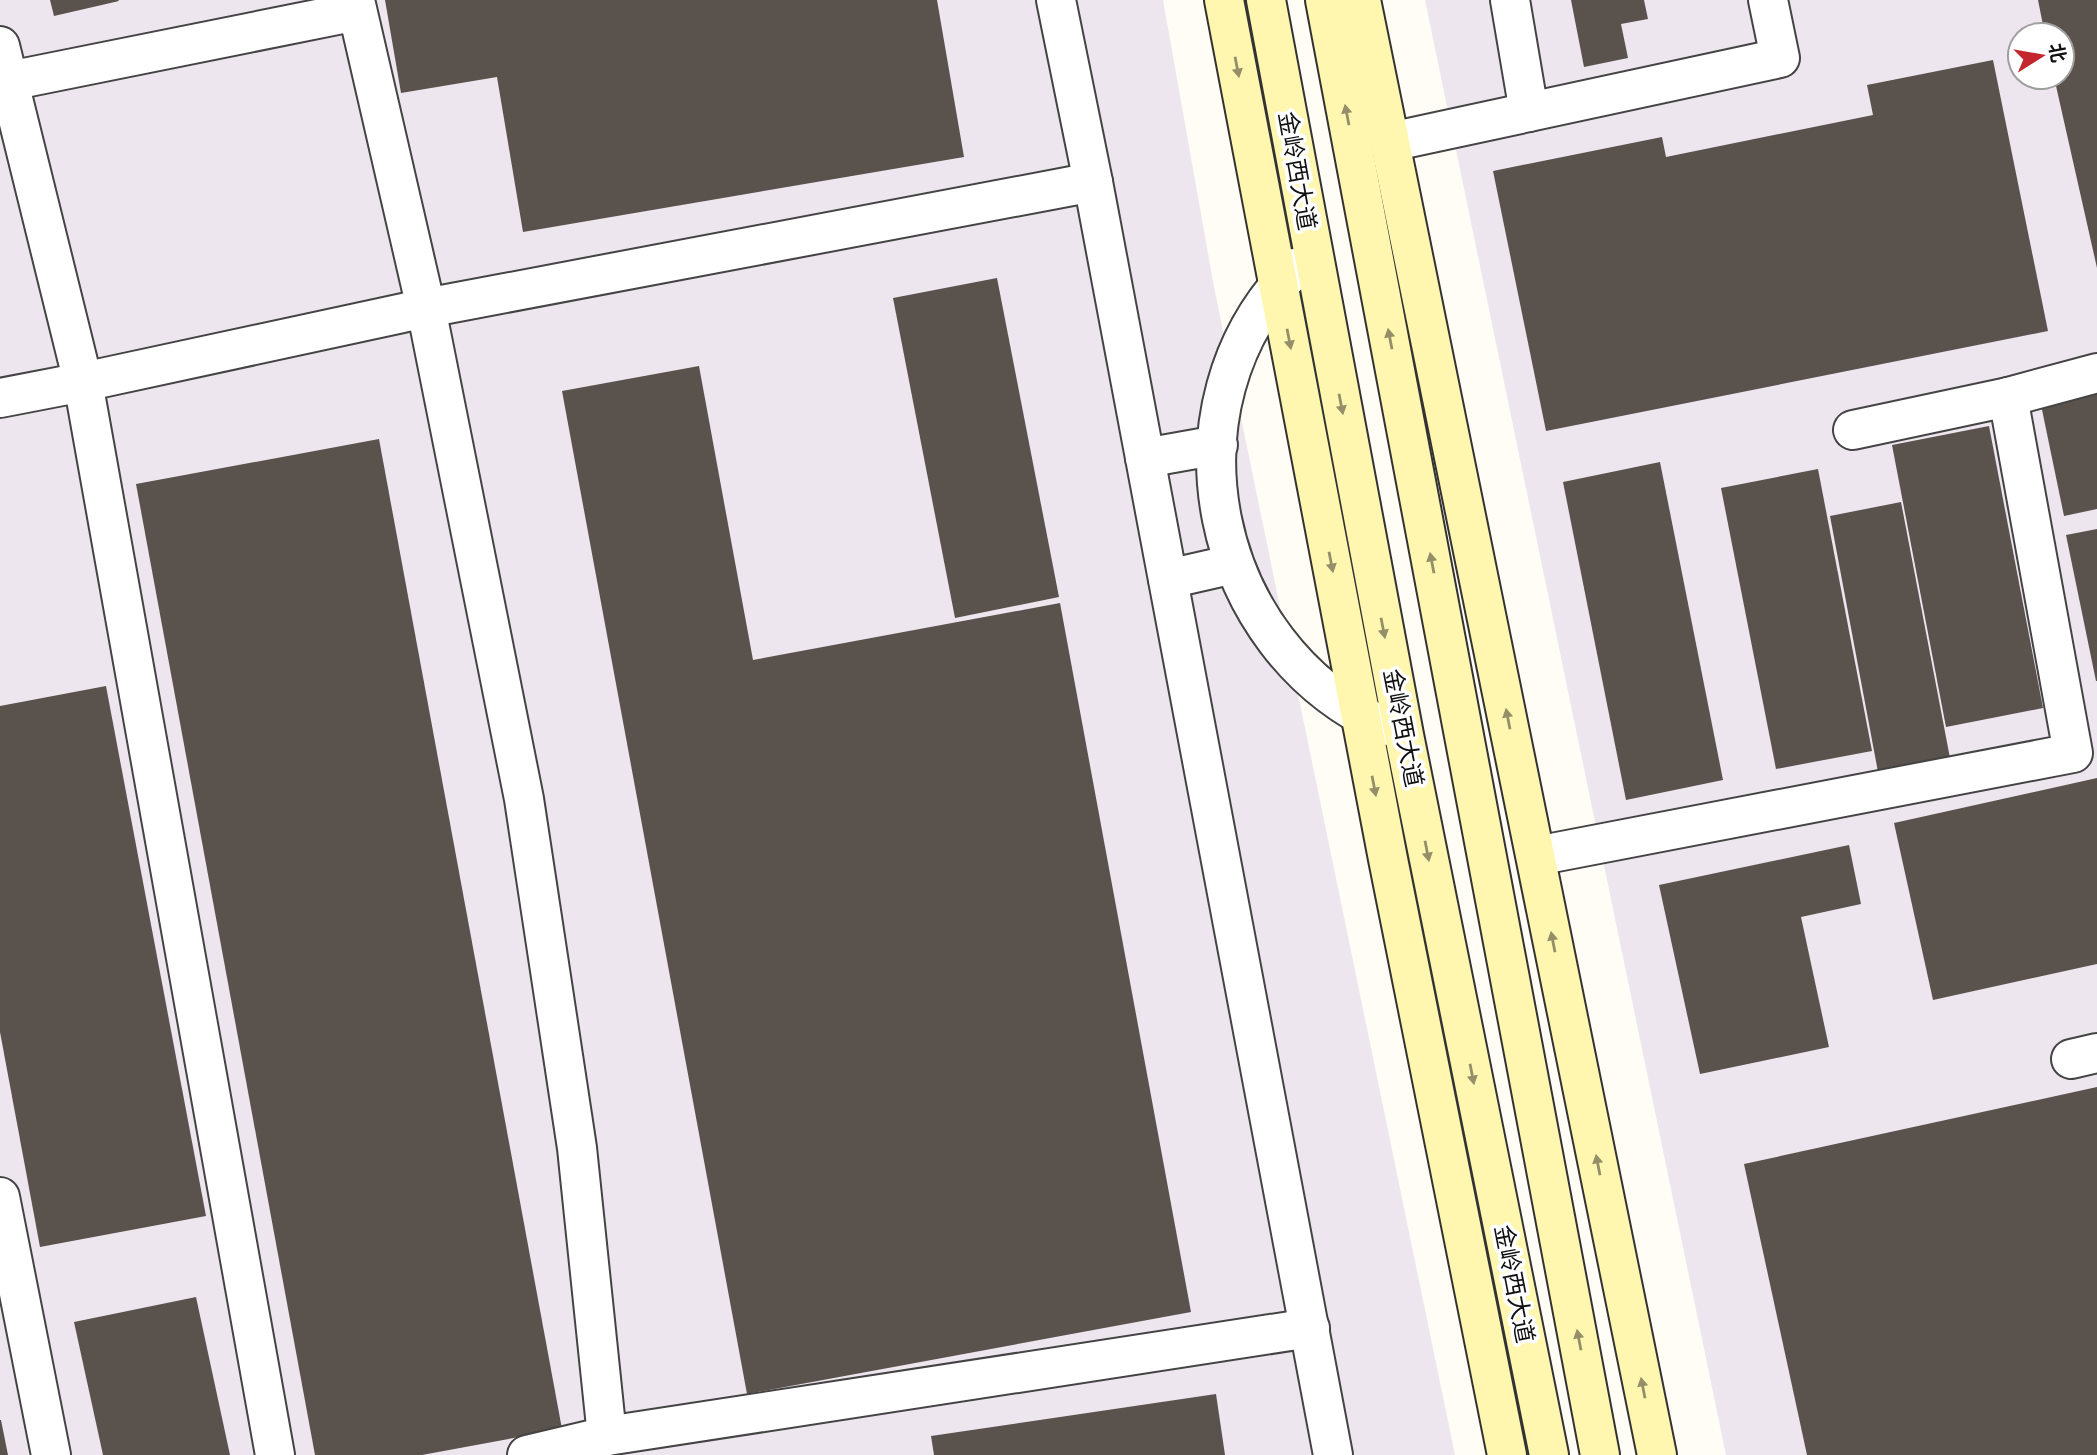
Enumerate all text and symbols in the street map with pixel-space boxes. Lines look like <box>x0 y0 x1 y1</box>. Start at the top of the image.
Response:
north arrow <box>2006 21 2076 91</box>
text: 北 <box>2044 41 2074 64</box>
one-way arrow <box>1231 56 1242 78</box>
one-way arrow <box>1342 104 1353 126</box>
street label: 金岭西大道 <box>1272 108 1327 233</box>
one-way arrow <box>1283 328 1294 350</box>
one-way arrow <box>1384 328 1395 350</box>
one-way arrow <box>1335 393 1346 415</box>
one-way arrow <box>1326 551 1337 573</box>
one-way arrow <box>1426 552 1437 574</box>
one-way arrow <box>1378 617 1389 639</box>
street label: 金岭西大道 <box>1377 665 1434 790</box>
one-way arrow <box>1502 708 1513 730</box>
one-way arrow <box>1369 775 1380 797</box>
one-way arrow <box>1422 840 1433 862</box>
one-way arrow <box>1548 931 1559 953</box>
one-way arrow <box>1467 1063 1478 1085</box>
one-way arrow <box>1593 1154 1604 1176</box>
street label: 金岭西大道 <box>1488 1221 1545 1346</box>
one-way arrow <box>1573 1329 1584 1351</box>
one-way arrow <box>1638 1377 1649 1399</box>

